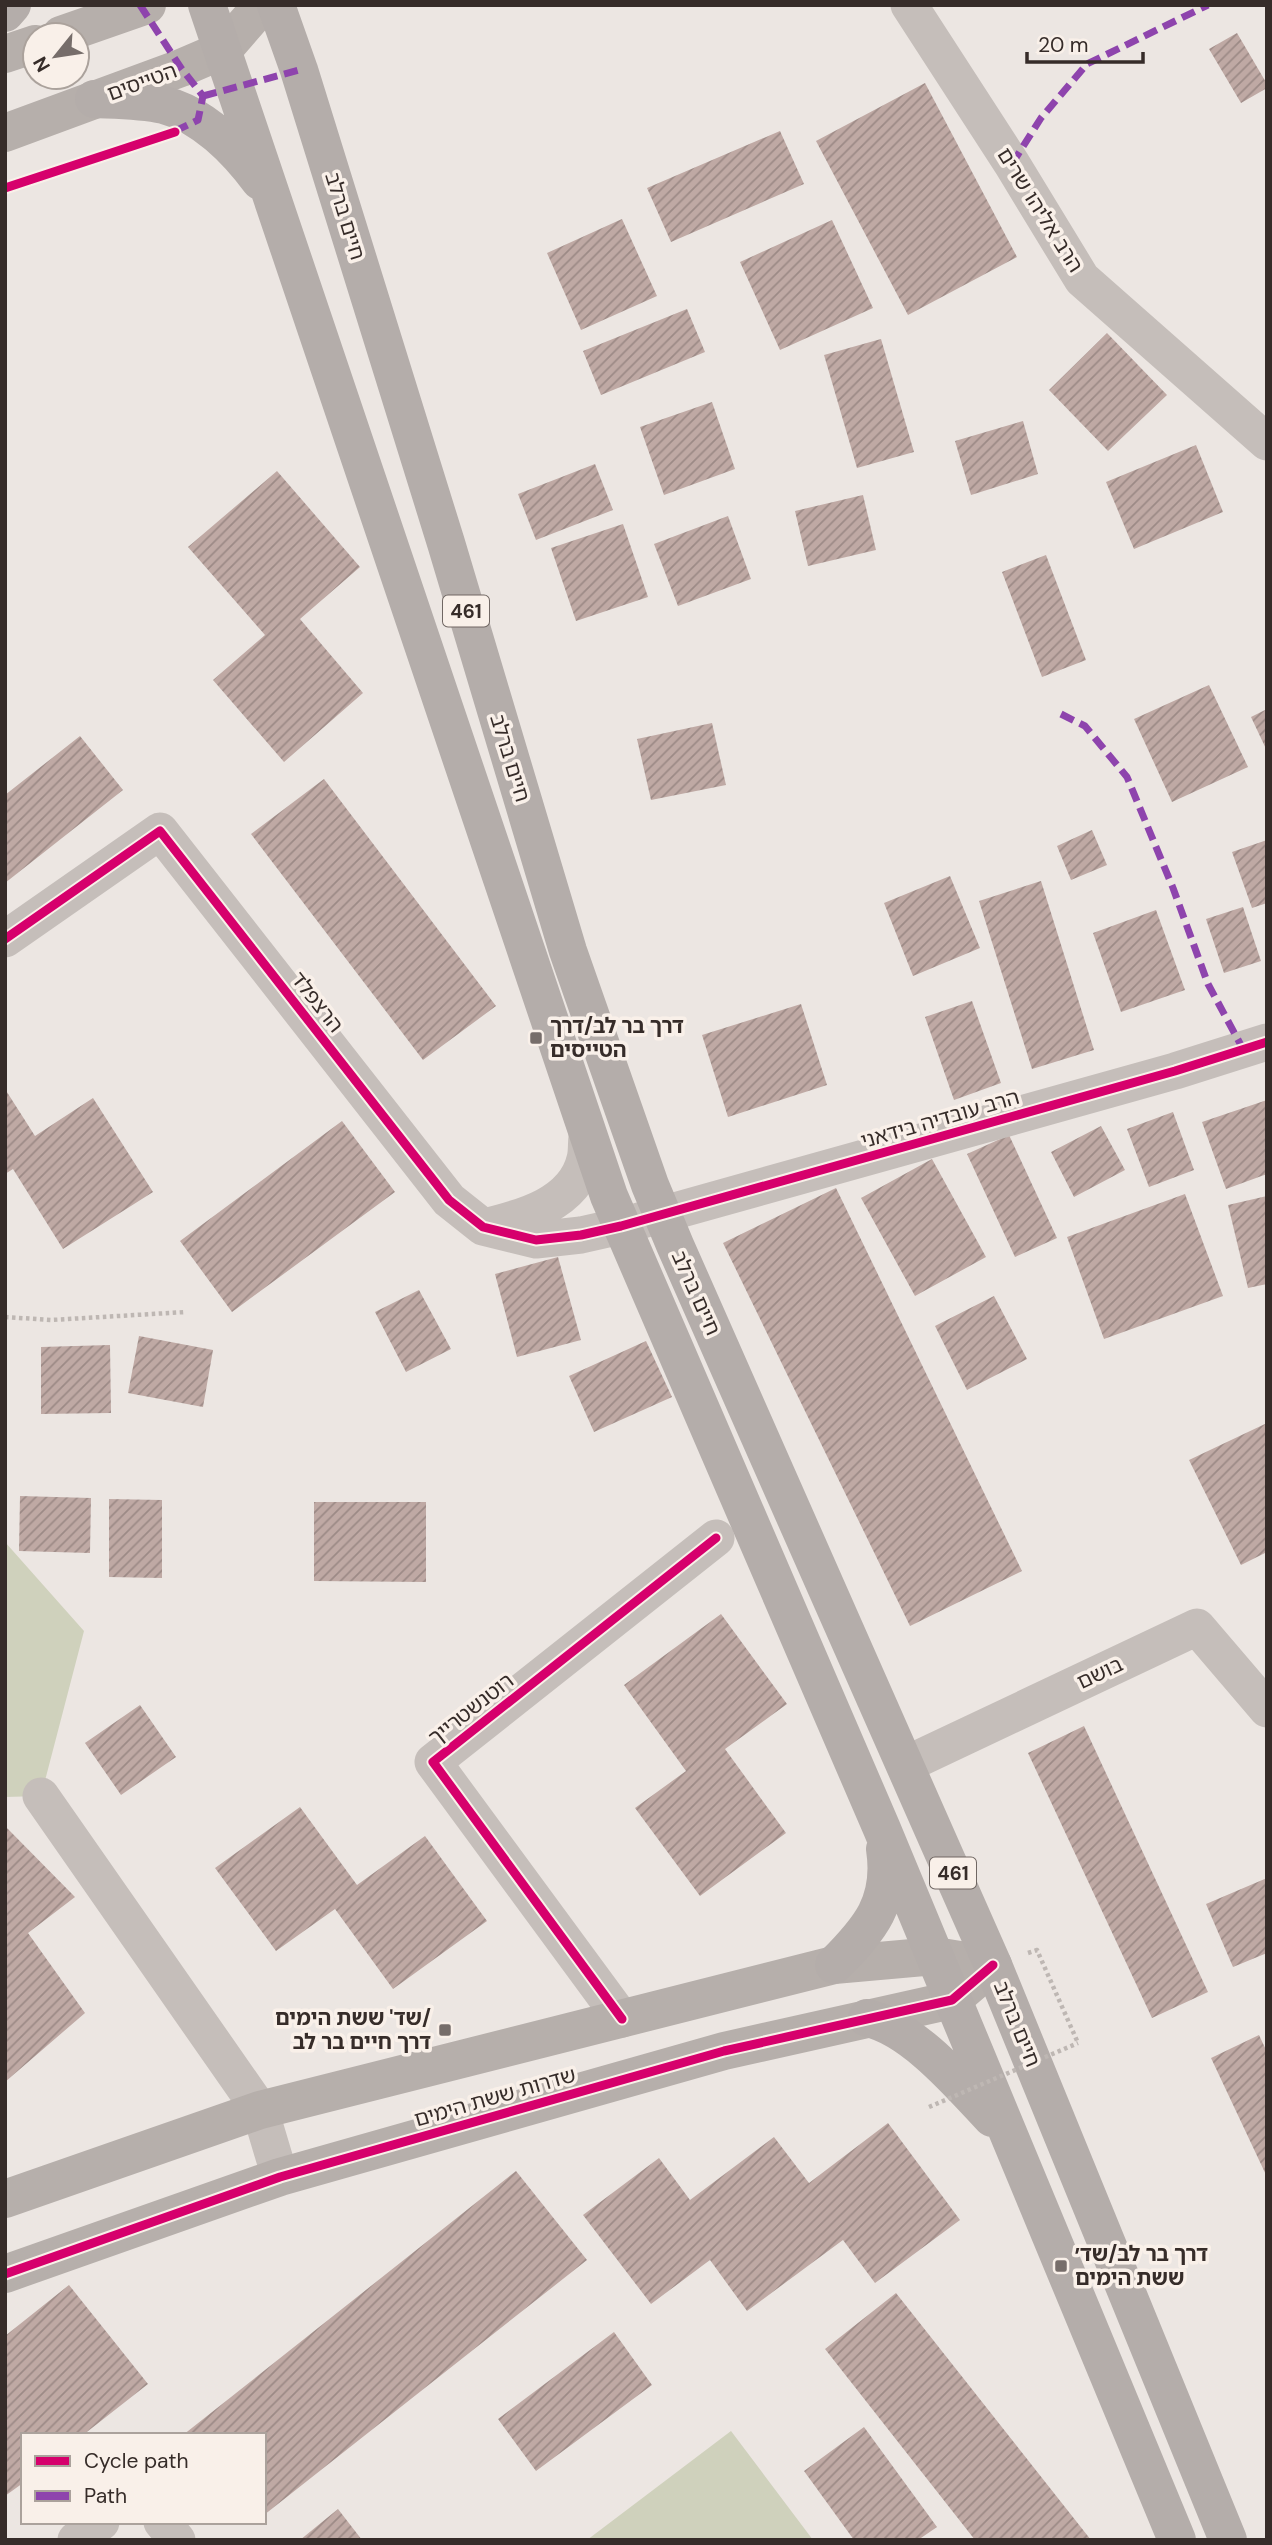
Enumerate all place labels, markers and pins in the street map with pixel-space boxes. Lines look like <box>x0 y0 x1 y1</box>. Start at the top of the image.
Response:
place label: דרך בר לב/דרך הטייסים <box>550 1012 684 1064</box>
marker: דרך בר לב/דרך הטייסים <box>528 1030 544 1046</box>
place label: שד' ששת הימים/ דרך חיים בר לב <box>275 2004 431 2056</box>
marker: שד' ששת הימים/ דרך חיים בר לב <box>437 2022 453 2038</box>
place label: דרך בר לב/שד׳ ששת הימים <box>1075 2240 1208 2292</box>
marker: דרך בר לב/שד׳ ששת הימים <box>1053 2258 1069 2274</box>

